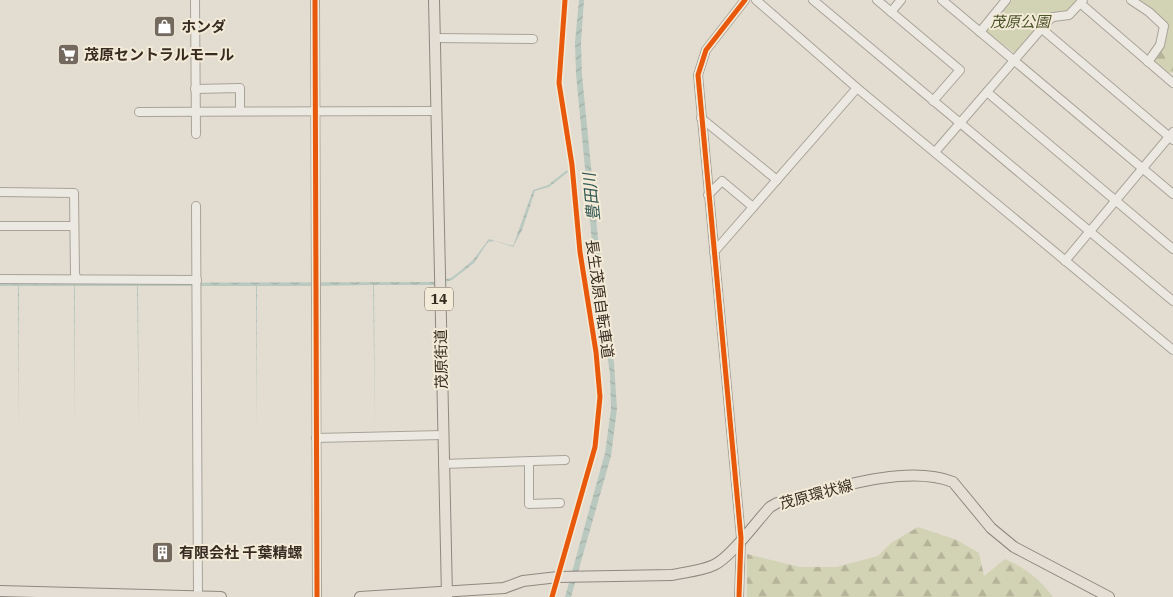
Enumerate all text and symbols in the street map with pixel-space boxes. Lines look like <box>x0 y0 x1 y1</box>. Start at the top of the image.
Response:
park label: 茂原公園 <box>990 12 1052 31</box>
shop icon: ホンダ <box>153 14 177 38</box>
place label: ホンダ <box>181 17 226 36</box>
supermarket icon: 茂原セントラルモール <box>56 42 80 66</box>
place label: 茂原セントラルモール <box>84 45 234 64</box>
water label: 豊田川 <box>578 170 603 222</box>
street label: 長生茂原自転車道 <box>582 238 618 360</box>
road number: 14 <box>425 288 453 310</box>
street label: 茂原街道 <box>431 329 451 389</box>
street label: 茂原環状線 <box>777 475 855 513</box>
building icon: 有限会社 千葉精螺 <box>151 540 175 564</box>
place label: 有限会社 千葉精螺 <box>179 543 302 562</box>

